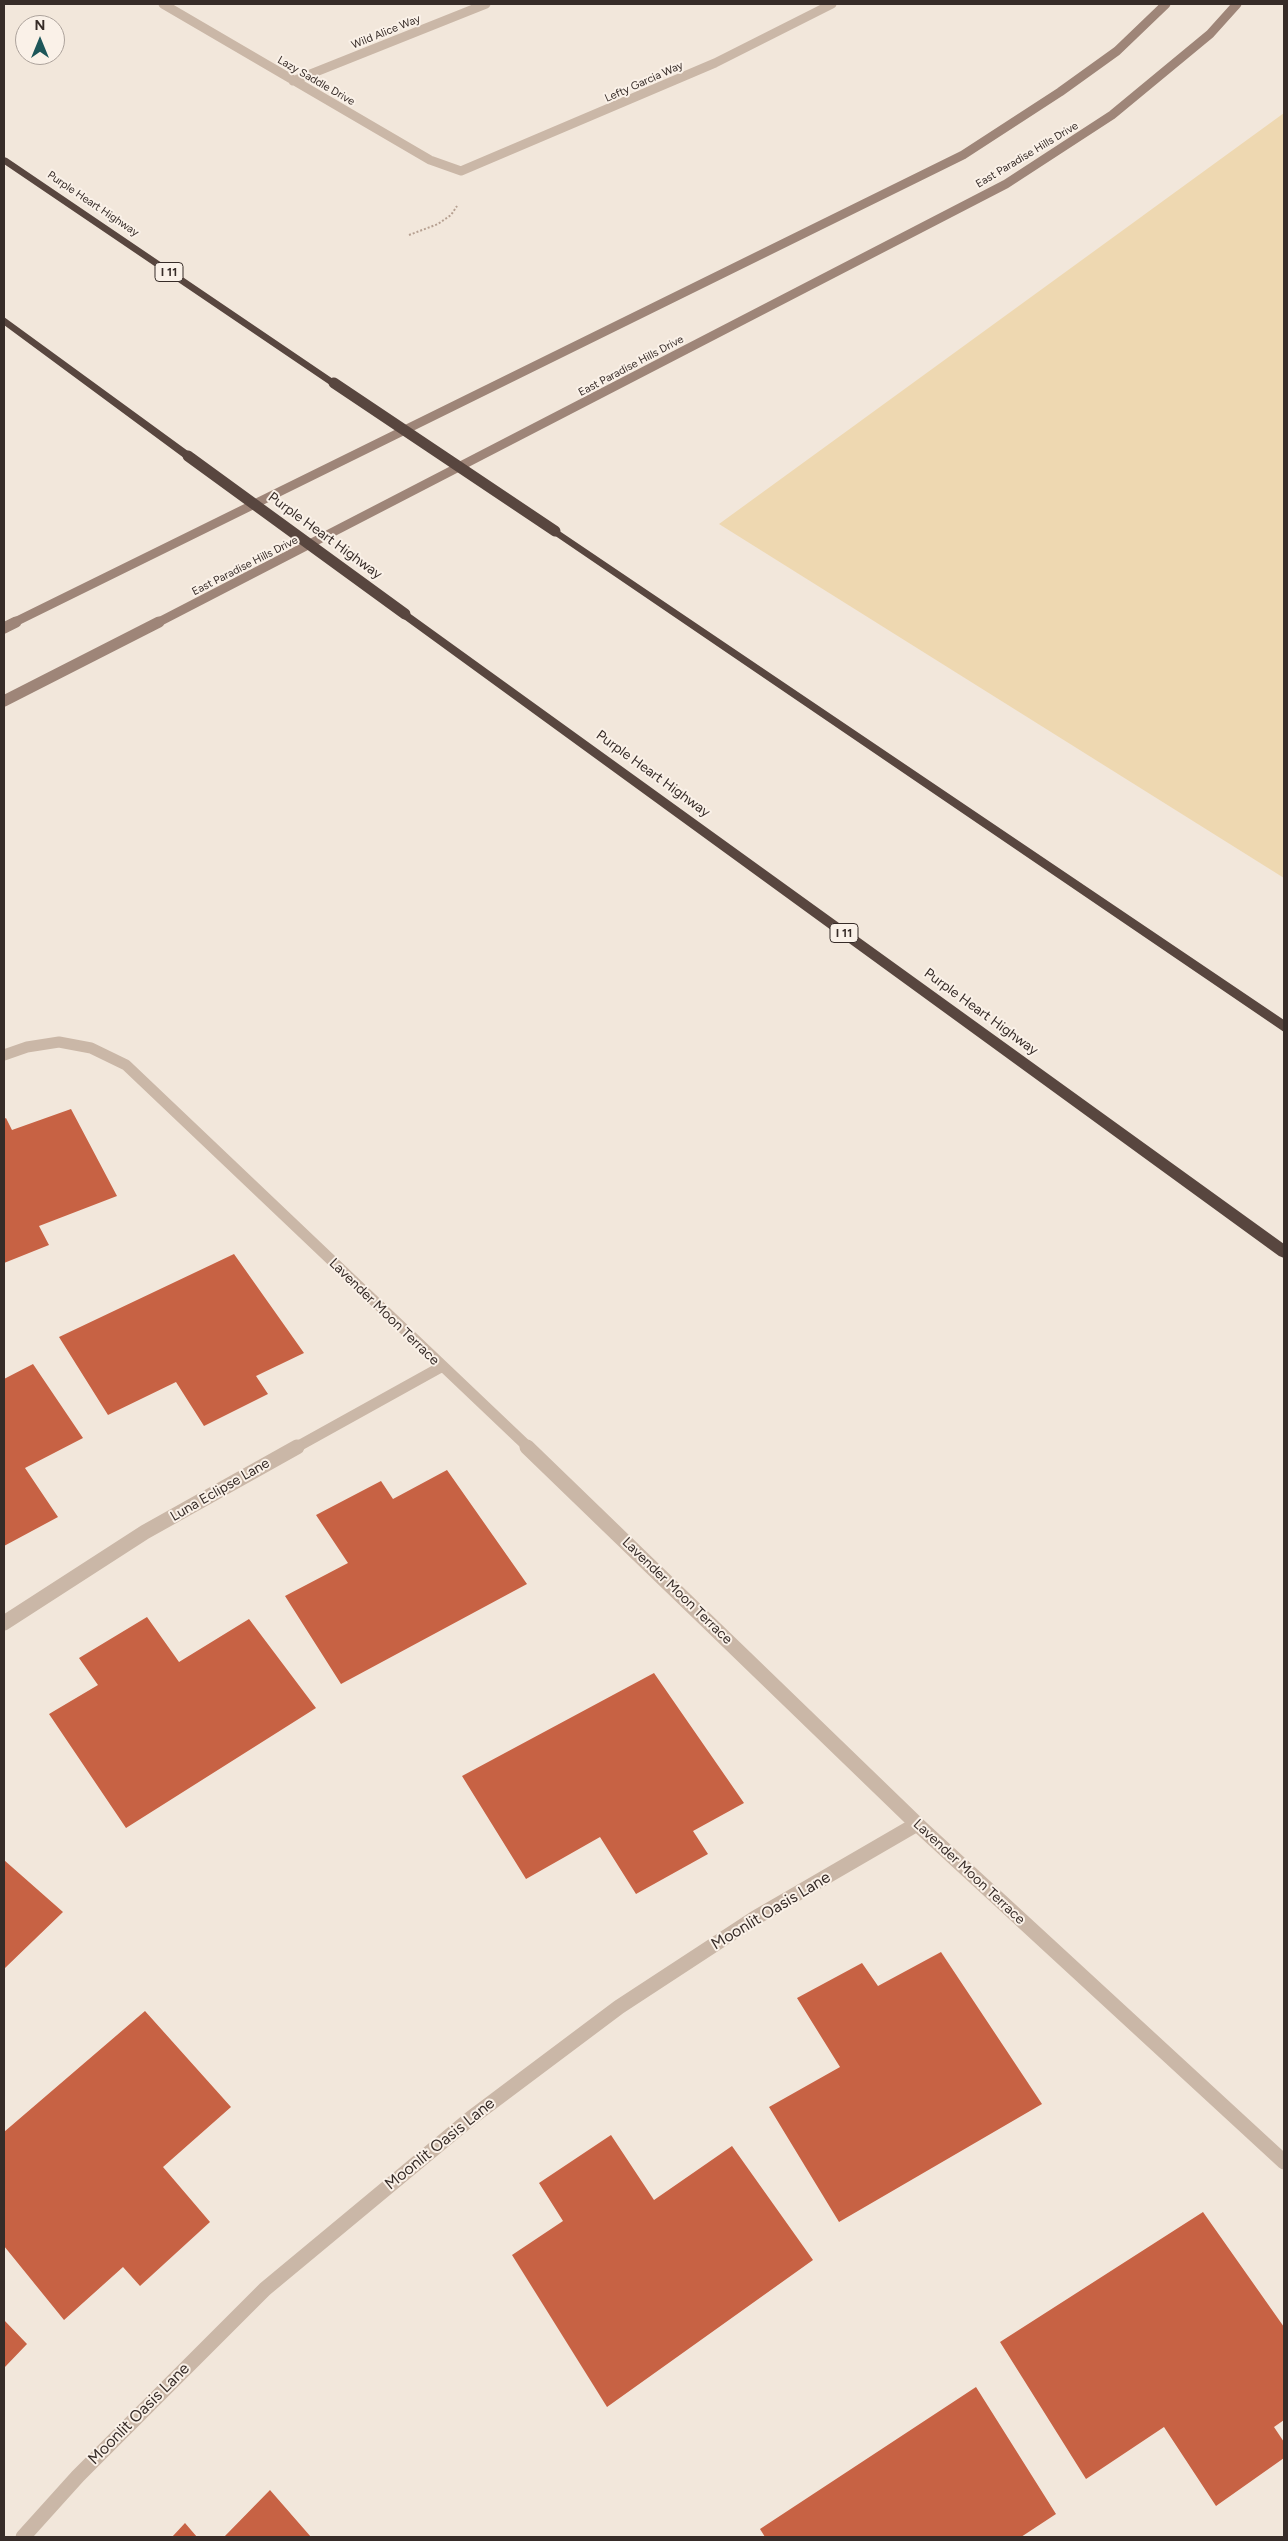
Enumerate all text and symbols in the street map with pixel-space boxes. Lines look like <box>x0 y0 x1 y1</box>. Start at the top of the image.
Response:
street label: Wild Alice Way <box>350 12 422 52</box>
north arrow <box>15 15 65 65</box>
text: N <box>35 17 45 34</box>
street label: Lazy Saddle Drive <box>275 54 357 108</box>
street label: Lefty Garcia Way <box>603 59 685 105</box>
street label: East Paradise Hills Drive <box>973 119 1081 191</box>
street label: Purple Heart Highway <box>45 168 141 240</box>
road number: I 11 <box>155 262 183 282</box>
street label: East Paradise Hills Drive <box>576 333 686 399</box>
street label: Purple Heart Highway <box>265 489 385 583</box>
street label: East Paradise Hills Drive <box>190 534 300 598</box>
street label: Purple Heart Highway <box>593 727 713 821</box>
road number: I 11 <box>830 924 858 942</box>
street label: Purple Heart Highway <box>921 965 1041 1059</box>
street label: Lavender Moon Terrace <box>325 1255 443 1369</box>
street label: Luna Eclipse Lane <box>168 1455 272 1525</box>
street label: Lavender Moon Terrace <box>618 1534 736 1648</box>
street label: Lavender Moon Terrace <box>910 1816 1028 1928</box>
street label: Moonlit Oasis Lane <box>708 1868 834 1954</box>
street label: Moonlit Oasis Lane <box>381 2094 499 2194</box>
street label: Moonlit Oasis Lane <box>84 2359 194 2469</box>

